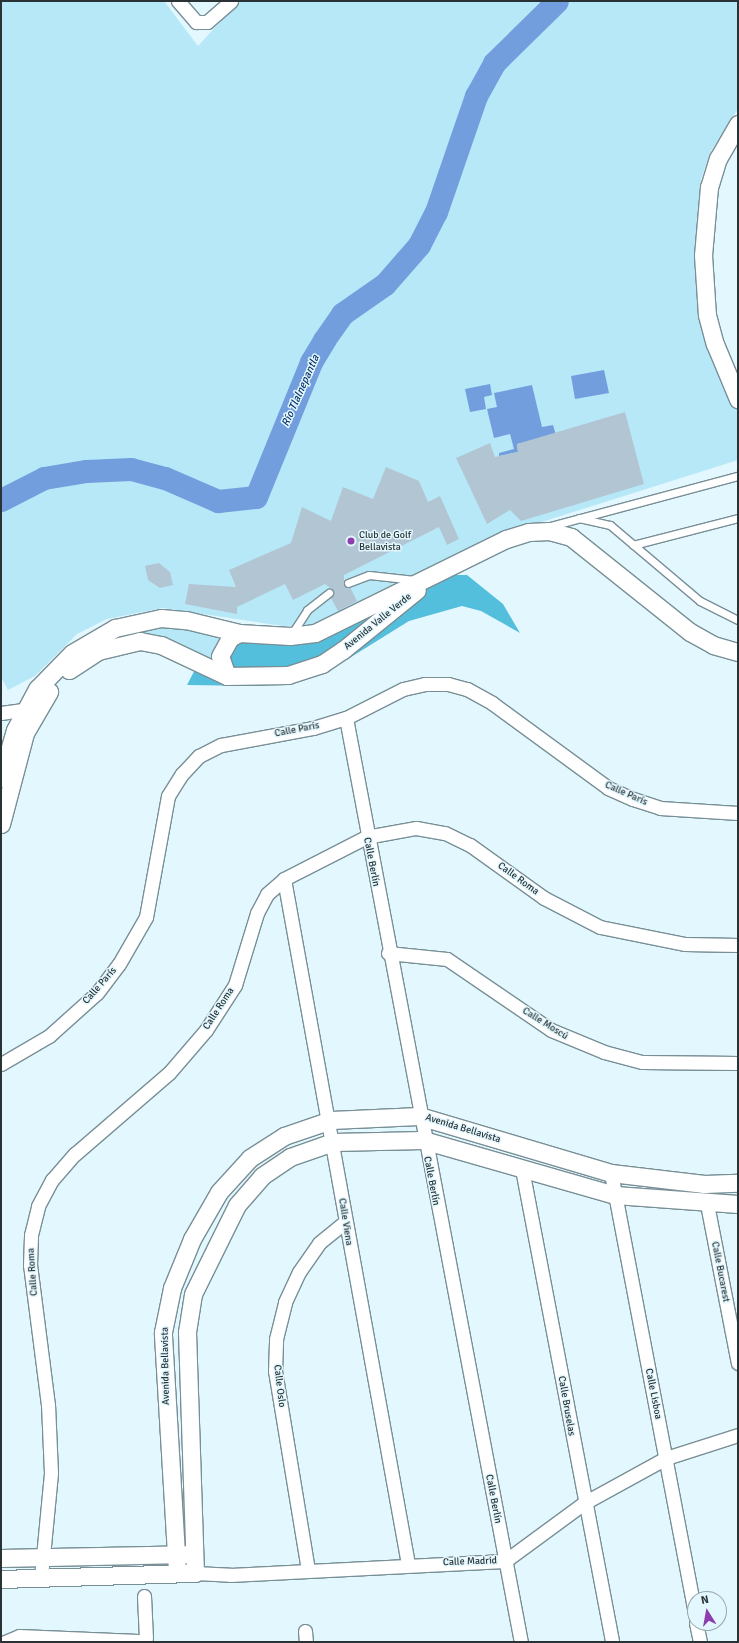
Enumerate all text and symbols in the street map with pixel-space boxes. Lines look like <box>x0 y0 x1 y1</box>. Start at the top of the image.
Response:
water label: Río Tlalnepantla <box>279 353 323 429</box>
place label: Club de Golf Bellavista <box>359 529 411 552</box>
marker: Club de Golf Bellavista <box>346 536 356 546</box>
street label: Avenida Valle Verde <box>342 591 414 653</box>
street label: Calle París <box>274 720 320 740</box>
street label: Calle París <box>603 779 649 809</box>
street label: Calle Berlín <box>360 836 382 888</box>
street label: Calle Roma <box>495 860 541 898</box>
street label: Calle París <box>81 965 119 1007</box>
street label: Calle Roma <box>201 986 237 1032</box>
street label: Calle Moscú <box>520 1005 570 1043</box>
street label: Avenida Bellavista <box>424 1112 502 1146</box>
street label: Calle Berlín <box>420 1155 442 1207</box>
street label: Calle Viena <box>335 1197 355 1247</box>
street label: Calle Bucarest <box>708 1241 732 1303</box>
street label: Calle Roma <box>25 1248 41 1296</box>
street label: Avenida Bellavista <box>159 1327 173 1405</box>
street label: Calle Oslo <box>270 1364 288 1408</box>
street label: Calle Lisboa <box>642 1368 664 1420</box>
street label: Calle Bruselas <box>555 1375 577 1437</box>
street label: Calle Berlín <box>482 1473 504 1525</box>
street label: Calle Madrid <box>443 1555 497 1569</box>
north arrow <box>687 1591 727 1631</box>
text: N <box>700 1593 710 1607</box>

